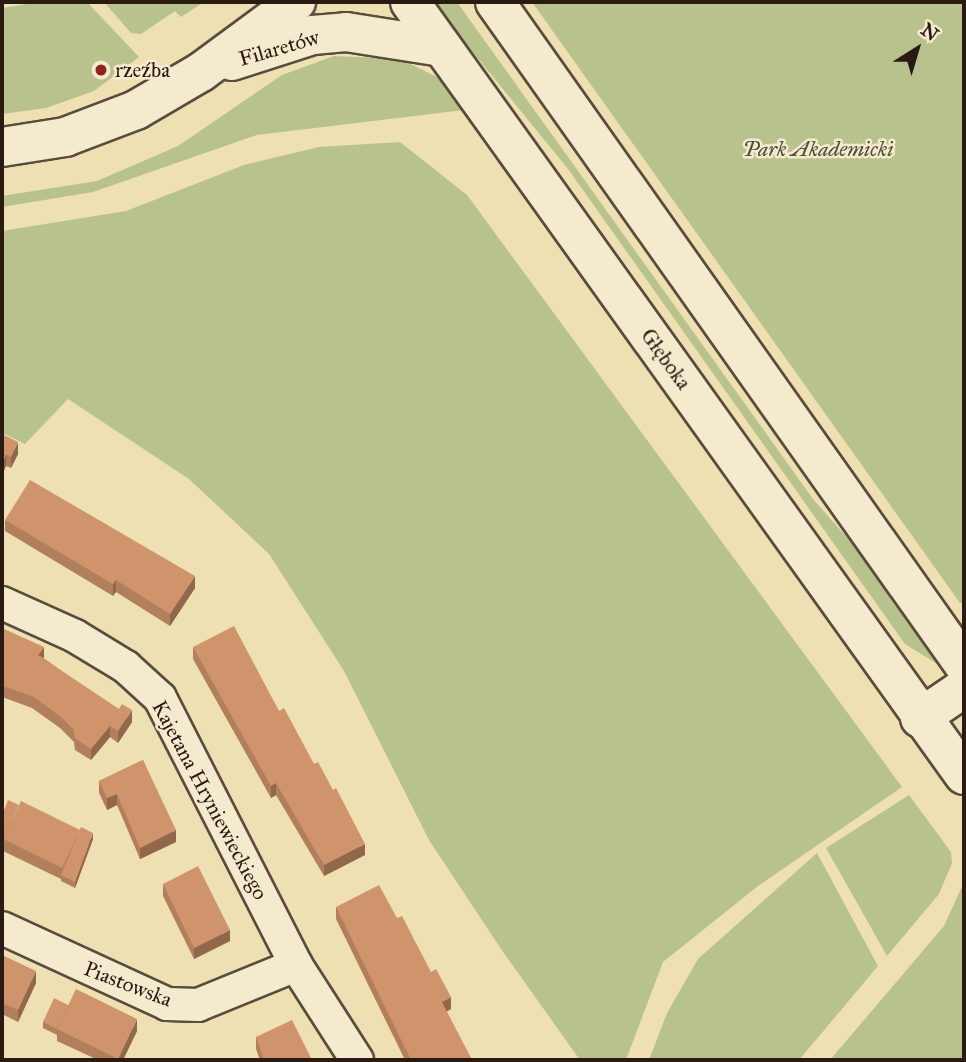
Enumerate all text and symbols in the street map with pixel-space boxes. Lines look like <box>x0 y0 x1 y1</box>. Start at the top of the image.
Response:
north arrow <box>882 14 952 84</box>
text: N <box>917 18 943 46</box>
street label: Filaretów <box>236 25 322 71</box>
place label: rzeźba <box>115 57 170 83</box>
marker: rzeźba <box>93 62 109 78</box>
park label: Park Akademicki <box>743 136 893 162</box>
street label: Głęboka <box>635 324 697 394</box>
street label: Kajetana Hryniewieckiego <box>147 696 273 904</box>
street label: Piastowska <box>80 956 176 1012</box>

